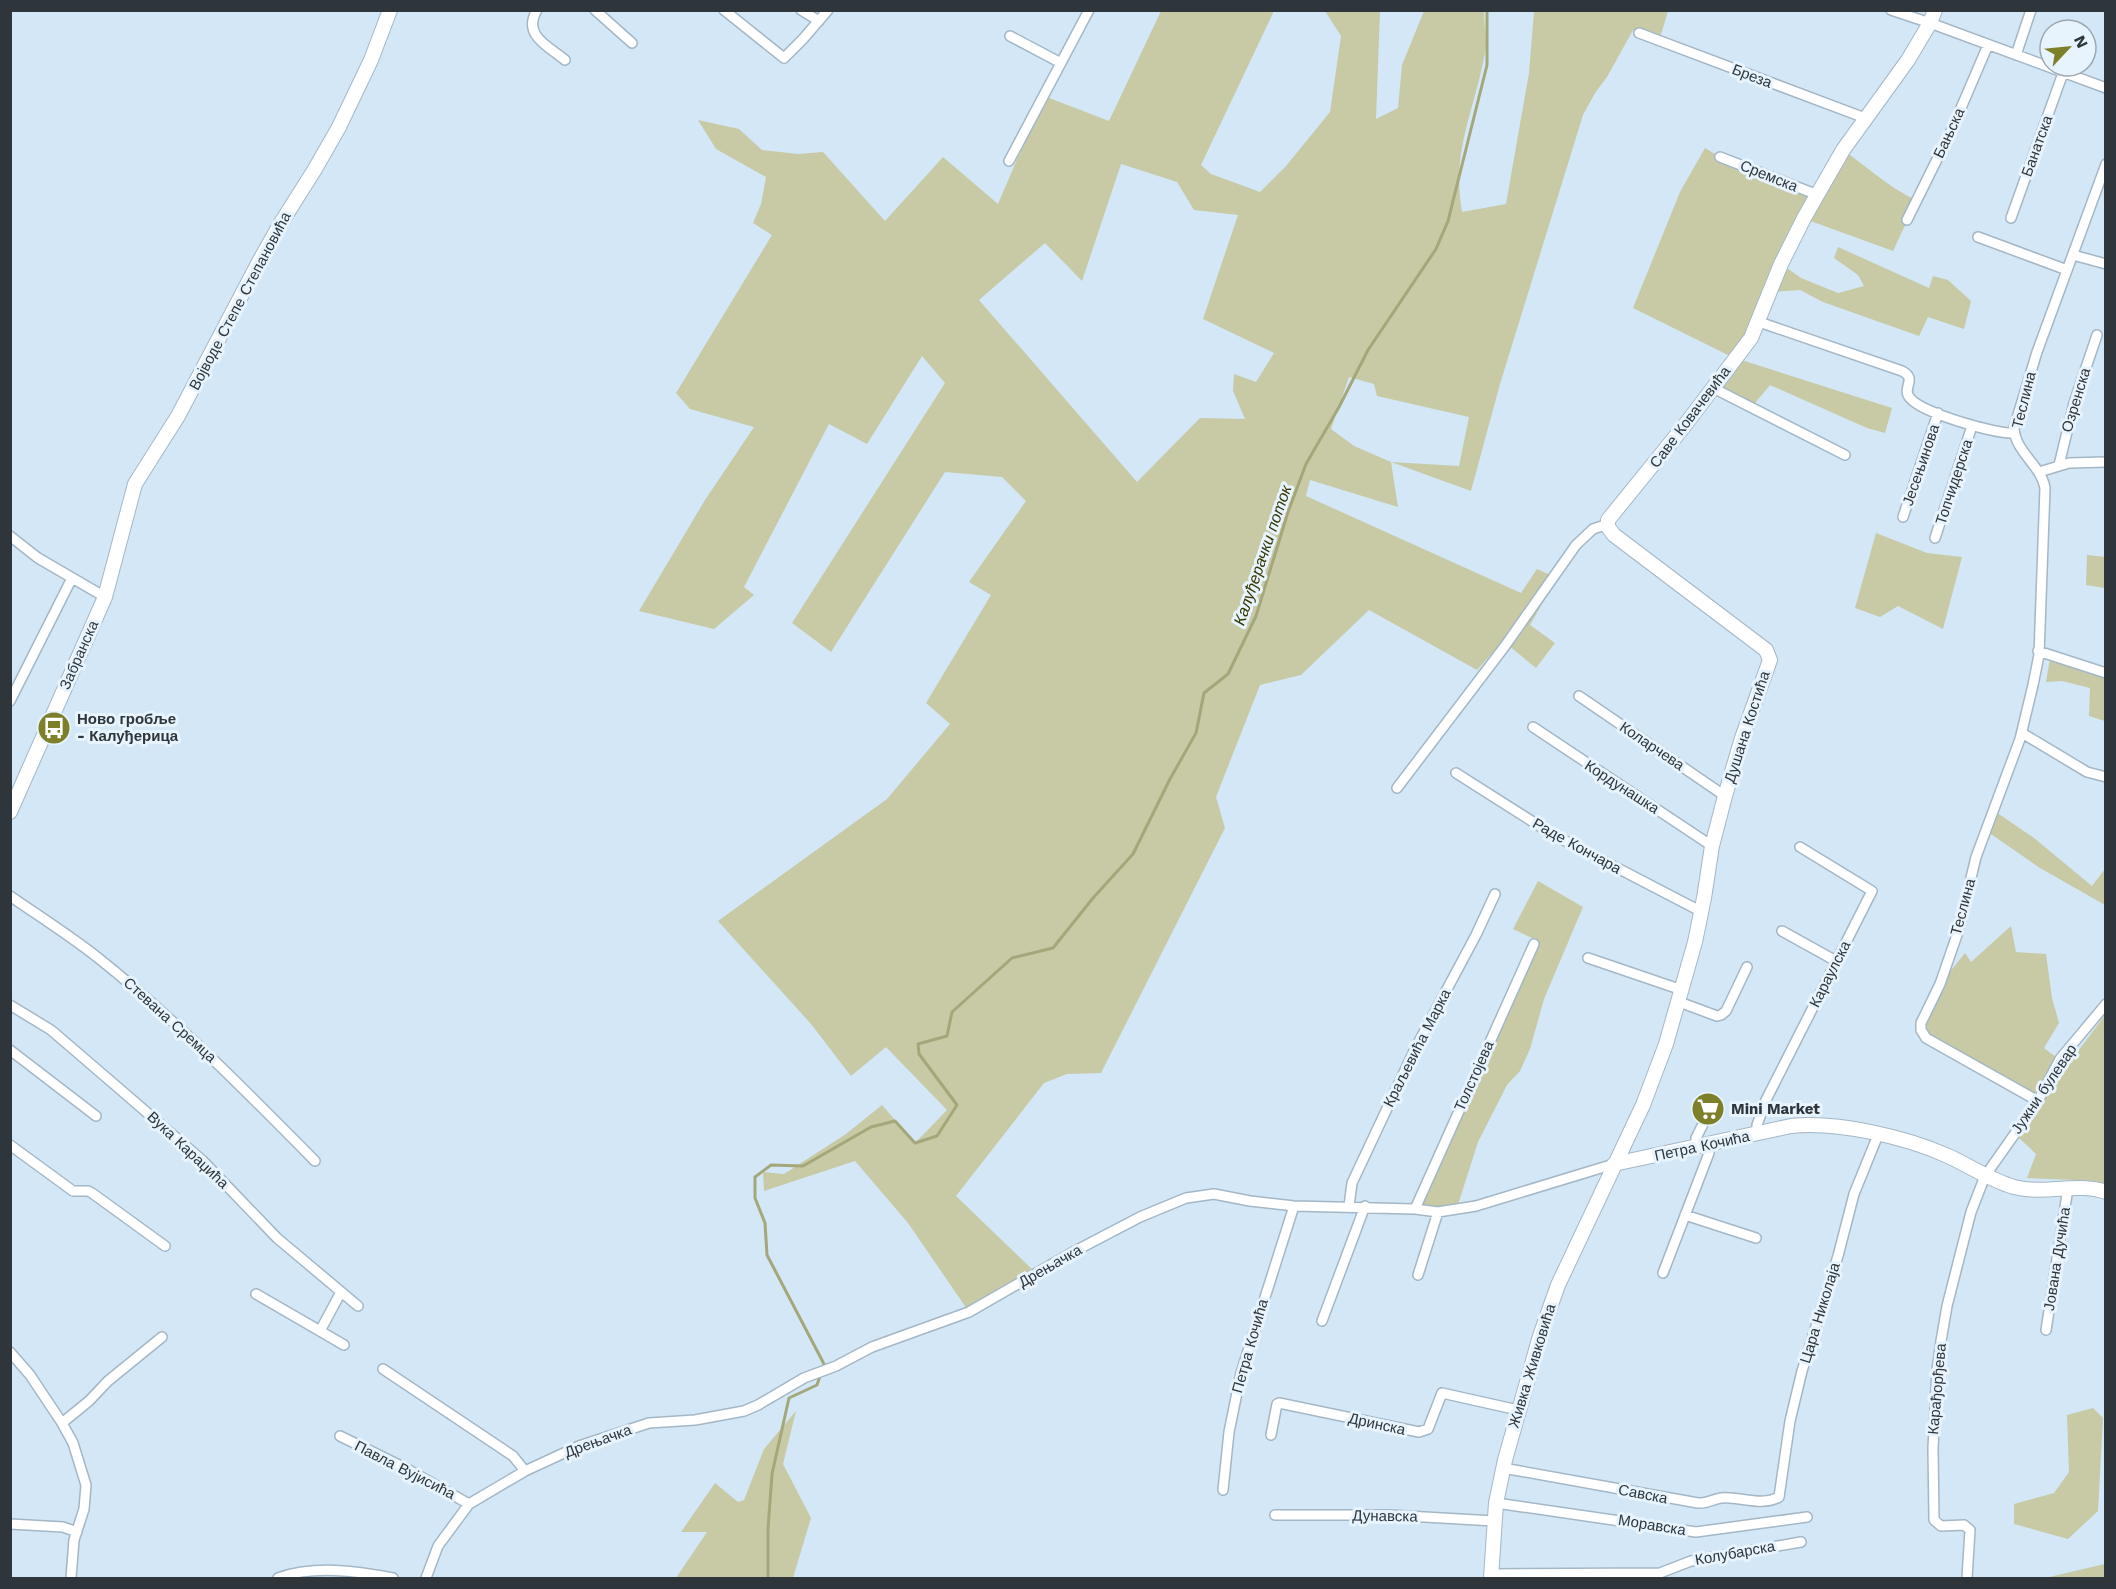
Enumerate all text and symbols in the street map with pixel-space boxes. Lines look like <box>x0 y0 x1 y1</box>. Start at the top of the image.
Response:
north arrow <box>2038 18 2098 78</box>
text: N <box>2070 32 2092 51</box>
street label: Бреза <box>1729 60 1775 92</box>
street label: Бањска <box>1930 105 1969 161</box>
street label: Банатска <box>2018 112 2057 179</box>
street label: Сремска <box>1738 156 1801 196</box>
street label: Војводе Степе Степановића <box>185 208 295 393</box>
street label: Саве Ковачевића <box>1646 362 1734 471</box>
street label: Озренска <box>2058 365 2094 434</box>
street label: Теслина <box>2008 369 2040 430</box>
street label: Јесењинова <box>1899 421 1944 508</box>
street label: Топчидерска <box>1932 436 1976 527</box>
water label: Калуђерачки поток <box>1230 481 1296 628</box>
street label: Забранска <box>56 617 102 692</box>
street label: Душана Костића <box>1720 668 1774 785</box>
bus stop icon: Ново гробље - Калуђерица <box>36 710 72 746</box>
place label: Ново гробље - Калуђерица <box>77 710 179 745</box>
street label: Коларчева <box>1616 718 1688 775</box>
street label: Кордунашка <box>1581 756 1663 818</box>
street label: Раде Кончара <box>1530 814 1625 878</box>
street label: Теслина <box>1947 876 1979 937</box>
street label: Караулска <box>1806 937 1855 1010</box>
street label: Стевана Сремца <box>120 974 221 1067</box>
street label: Краљевића Марка <box>1379 985 1455 1110</box>
street label: Толстојева <box>1451 1037 1498 1114</box>
street label: Јужни булевар <box>2007 1041 2081 1137</box>
supermarket icon: Mini Market <box>1690 1091 1726 1127</box>
place label: Mini Market <box>1731 1100 1820 1118</box>
street label: Вука Караџића <box>144 1108 233 1193</box>
street label: Петра Кочића <box>1653 1127 1752 1165</box>
street label: Јована Дучића <box>2040 1205 2074 1312</box>
street label: Дрењачка <box>1015 1240 1085 1291</box>
street label: Цара Николаја <box>1796 1260 1844 1366</box>
street label: Петра Кочића <box>1228 1296 1272 1395</box>
street label: Живка Живковића <box>1505 1301 1560 1430</box>
street label: Карађорђева <box>1924 1342 1950 1435</box>
street label: Дринска <box>1347 1409 1408 1439</box>
street label: Дрењачка <box>562 1420 635 1461</box>
street label: Павла Вујисића <box>352 1437 459 1503</box>
street label: Савска <box>1617 1480 1670 1508</box>
street label: Дунавска <box>1352 1506 1418 1526</box>
street label: Моравска <box>1617 1511 1688 1539</box>
street label: Колубарска <box>1694 1537 1777 1569</box>

